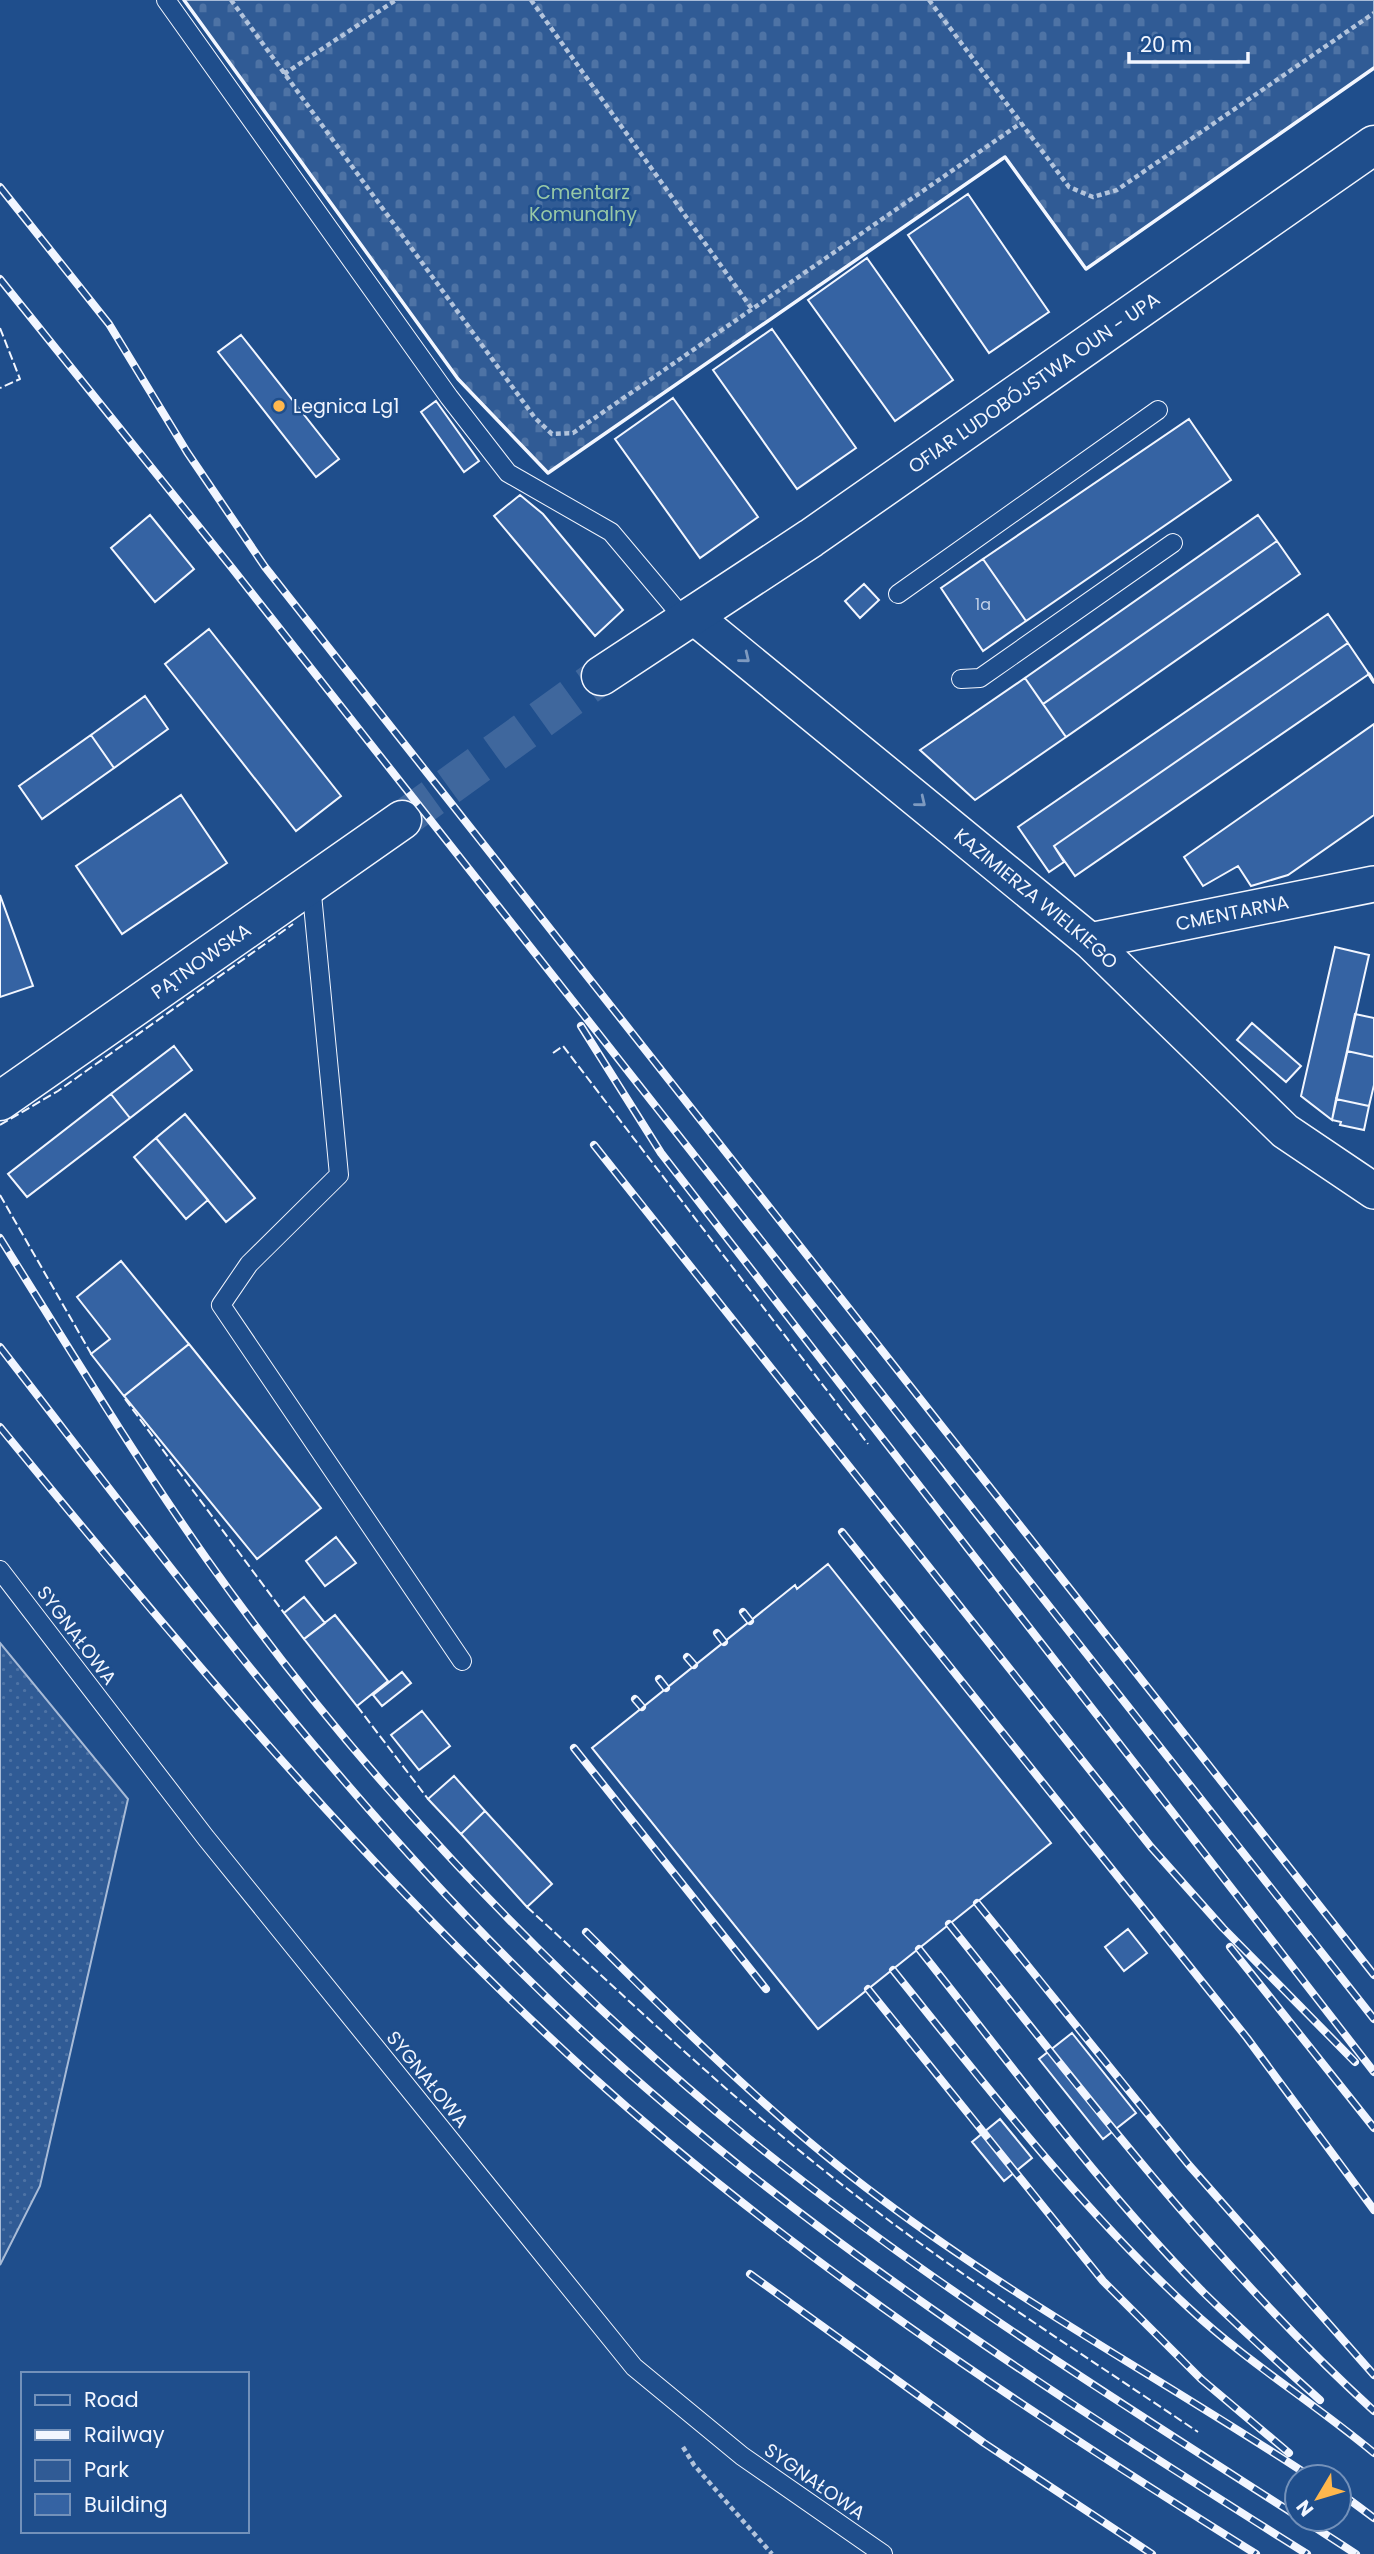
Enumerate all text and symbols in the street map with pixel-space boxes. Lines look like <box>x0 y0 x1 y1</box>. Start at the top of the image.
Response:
scale bar <box>1129 21 1248 65</box>
text: 20 m <box>1140 30 1193 59</box>
park label: Cmentarz Komunalny <box>529 179 637 228</box>
street label: OFIAR LUDOBÓJSTWA OUN - UPA <box>903 286 1165 480</box>
place label: Legnica Lg1 <box>293 393 399 420</box>
marker: Legnica Lg1 <box>271 398 287 414</box>
house number: 1a <box>975 593 991 616</box>
one-way arrow <box>736 650 749 662</box>
one-way arrow <box>913 794 926 806</box>
street label: KAZIMIERZA WIELKIEGO <box>948 822 1124 975</box>
street label: CMENTARNA <box>1173 888 1291 938</box>
street label: PĄTNOWSKA <box>146 917 257 1005</box>
street label: SYGNAŁOWA <box>30 1580 123 1691</box>
street label: SYGNAŁOWA <box>380 2025 475 2134</box>
legend <box>21 2372 248 2533</box>
text: Road <box>84 2385 139 2414</box>
text: Railway <box>84 2420 165 2449</box>
street label: SYGNAŁOWA <box>759 2437 871 2526</box>
text: Park <box>84 2455 129 2484</box>
north arrow <box>1283 2463 1353 2533</box>
text: Building <box>84 2490 168 2519</box>
text: N <box>1290 2494 1320 2522</box>

